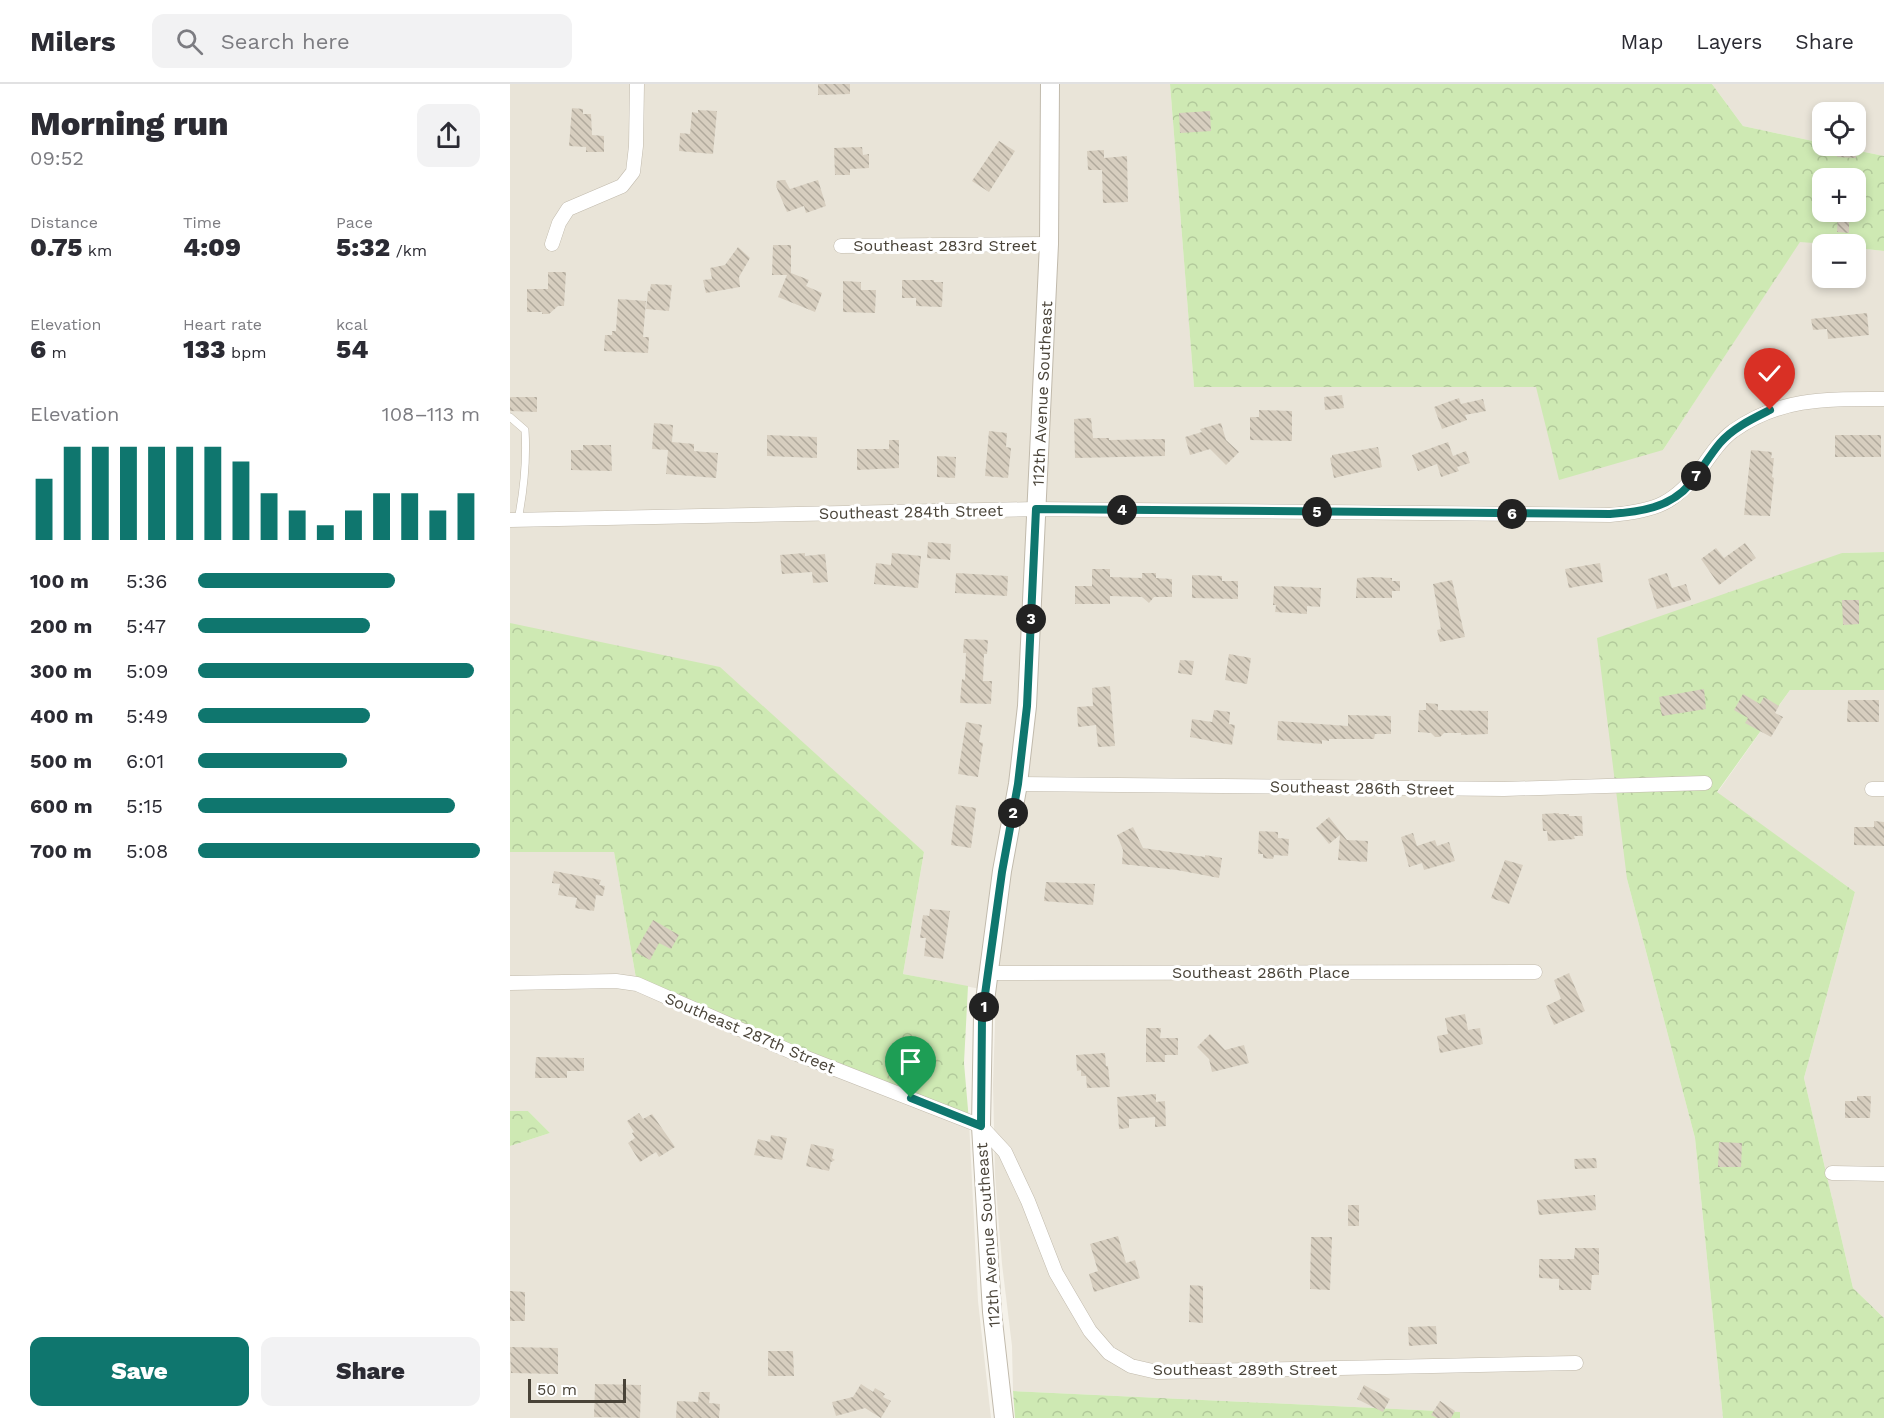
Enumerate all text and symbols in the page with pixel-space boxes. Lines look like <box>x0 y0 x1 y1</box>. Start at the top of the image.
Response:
search box <box>152 14 572 68</box>
text: Milers <box>30 25 116 58</box>
icon: search <box>173 25 206 58</box>
text: Search here <box>221 29 350 54</box>
text: Map <box>1620 29 1663 54</box>
text: Layers <box>1696 29 1762 54</box>
text: Share <box>1795 29 1854 54</box>
map controls <box>1812 102 1866 288</box>
button: locate <box>1812 102 1866 156</box>
text: Morning run <box>30 104 229 143</box>
button: share <box>417 104 480 167</box>
text: 09:52 <box>30 146 84 170</box>
button: + <box>1812 168 1866 222</box>
text: Distance <box>30 213 98 232</box>
text: Time <box>183 213 221 232</box>
text: Pace <box>336 213 373 232</box>
text: 0.75 <box>30 232 82 262</box>
text: 4:09 <box>183 232 241 262</box>
text: 5:32 <box>336 232 390 262</box>
button: − <box>1812 234 1866 288</box>
street label: Southeast 283rd Street <box>853 236 1037 255</box>
text: km <box>82 241 112 260</box>
text: /km <box>390 241 427 260</box>
street label: 112th Avenue Southeast <box>1028 300 1056 487</box>
text: Elevation <box>30 315 101 334</box>
text: Heart rate <box>183 315 262 334</box>
text: kcal <box>336 315 368 334</box>
text: 6 <box>30 334 46 364</box>
text: 133 <box>183 334 226 364</box>
text: 54 <box>336 334 368 364</box>
text: m <box>46 343 67 362</box>
text: bpm <box>226 343 266 362</box>
pin <box>1744 348 1795 410</box>
icon: check <box>1753 357 1786 390</box>
text: Elevation <box>30 402 119 426</box>
text: 108–113 m <box>382 402 480 426</box>
pin: 7 <box>1681 461 1711 491</box>
text: 7 <box>1691 466 1701 485</box>
pin: 4 <box>1107 495 1137 525</box>
pin: 5 <box>1302 497 1332 527</box>
pin: 6 <box>1497 499 1527 529</box>
text: 4 <box>1117 500 1127 519</box>
street label: Southeast 284th Street <box>819 501 1004 523</box>
text: 5 <box>1312 502 1322 521</box>
text: 6 <box>1507 504 1517 523</box>
text: 100 m <box>30 569 89 593</box>
text: 5:36 <box>126 569 167 593</box>
pin: 3 <box>1016 604 1046 634</box>
text: 3 <box>1026 609 1036 628</box>
text: 200 m <box>30 614 92 638</box>
text: 5:47 <box>126 614 166 638</box>
text: 300 m <box>30 659 92 683</box>
text: 5:09 <box>126 659 168 683</box>
text: 400 m <box>30 704 93 728</box>
text: 5:49 <box>126 704 168 728</box>
text: 500 m <box>30 749 92 773</box>
text: 6:01 <box>126 749 164 773</box>
street label: Southeast 286th Street <box>1270 777 1455 799</box>
text: 600 m <box>30 794 93 818</box>
text: 5:15 <box>126 794 163 818</box>
pin: 2 <box>998 798 1028 828</box>
text: 2 <box>1008 803 1018 822</box>
text: 700 m <box>30 839 92 863</box>
text: 5:08 <box>126 839 168 863</box>
street label: Southeast 286th Place <box>1172 963 1350 982</box>
street label: Southeast 287th Street <box>662 989 838 1078</box>
pin: 1 <box>969 992 999 1022</box>
text: 1 <box>981 997 987 1016</box>
pin <box>885 1036 936 1098</box>
icon: arrive <box>894 1045 927 1078</box>
street label: 112th Avenue Southeast <box>972 1142 1004 1328</box>
button: Save <box>30 1337 249 1406</box>
button: Share <box>261 1337 480 1406</box>
street label: Southeast 289th Street <box>1153 1360 1338 1379</box>
scale bar <box>528 1376 626 1404</box>
text: 50 m <box>537 1380 577 1399</box>

